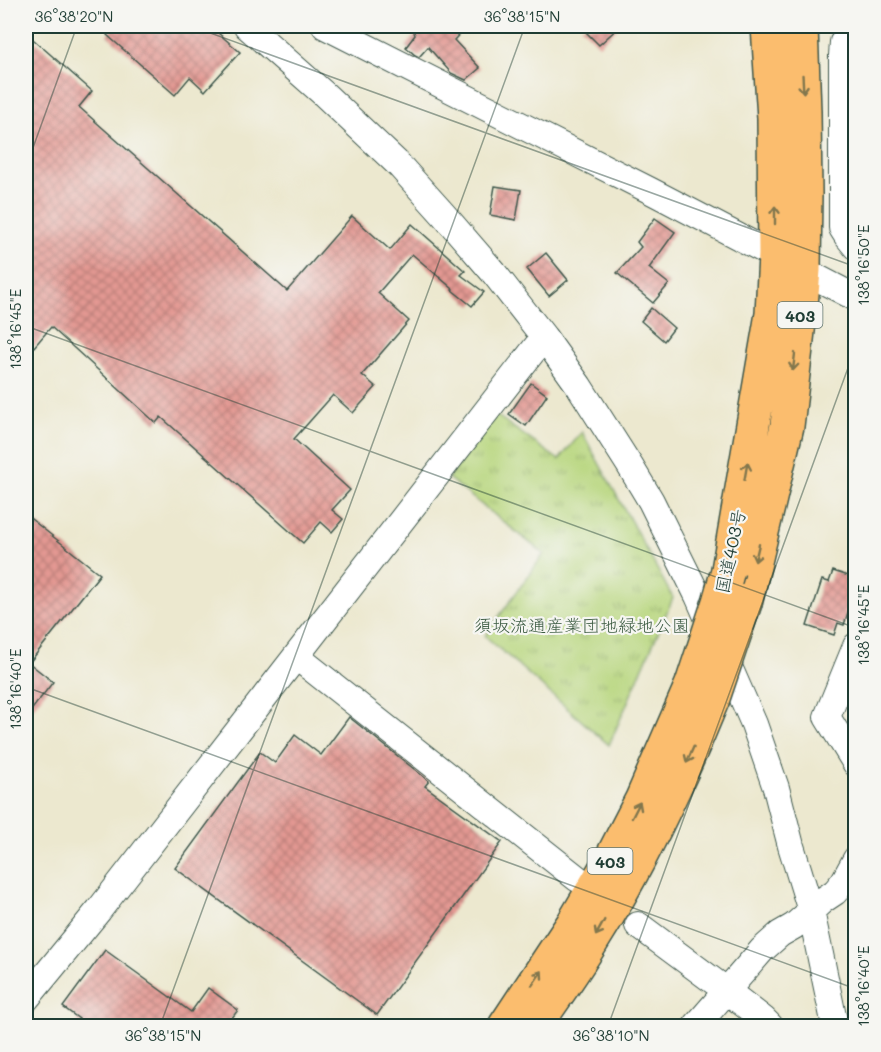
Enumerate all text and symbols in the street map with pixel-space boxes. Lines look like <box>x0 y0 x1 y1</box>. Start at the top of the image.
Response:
text: 36°38'20"N <box>35 6 113 26</box>
text: 36°38'15"N <box>484 6 560 26</box>
one-way arrow <box>798 73 809 93</box>
one-way arrow <box>769 206 781 226</box>
text: 138°16'50"E <box>853 224 873 306</box>
text: 138°16'45"E <box>5 288 25 369</box>
road number: 403 <box>778 302 822 328</box>
one-way arrow <box>789 352 800 372</box>
one-way arrow <box>741 462 752 481</box>
street label: 国道403号 <box>709 506 751 596</box>
one-way arrow <box>750 544 762 563</box>
text: 138°16'45"E <box>853 584 873 665</box>
park label: 須坂流通産業団地緑地公園 <box>474 613 690 637</box>
text: 138°16'40"E <box>5 648 25 730</box>
one-way arrow <box>683 746 694 764</box>
one-way arrow <box>631 801 642 819</box>
road number: 403 <box>588 848 632 874</box>
one-way arrow <box>594 919 606 936</box>
text: 138°16'40"E <box>853 945 873 1027</box>
one-way arrow <box>531 969 544 986</box>
text: 36°38'15"N <box>125 1025 201 1045</box>
text: 36°38'10"N <box>572 1025 650 1045</box>

